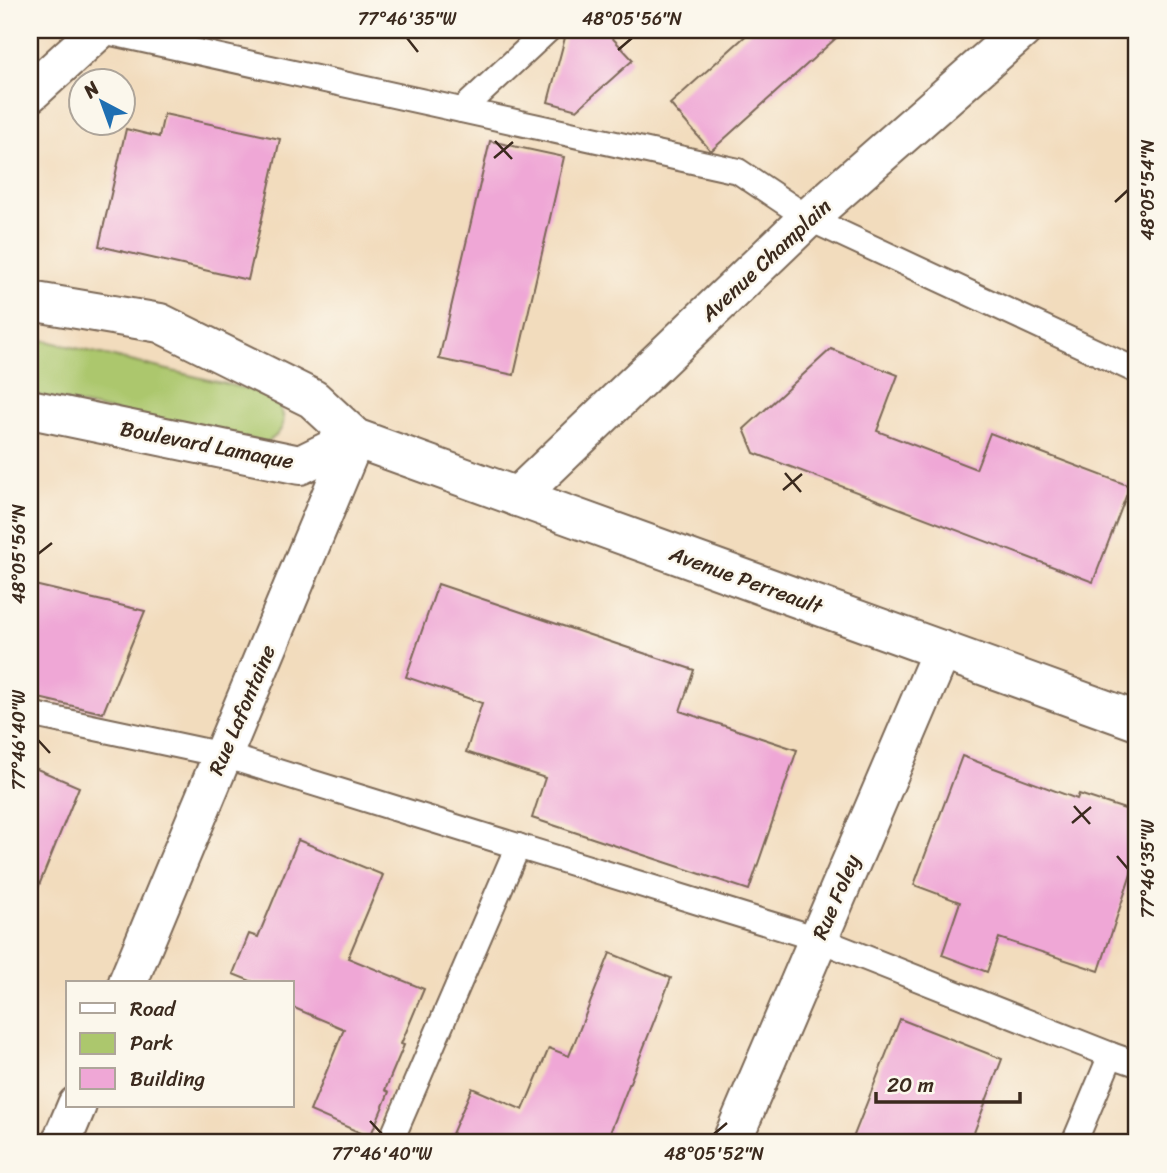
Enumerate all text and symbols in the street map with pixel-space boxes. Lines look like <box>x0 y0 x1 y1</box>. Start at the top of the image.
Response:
text: 77°46'35"W <box>358 3 457 35</box>
text: 48°05'56"N <box>582 3 683 35</box>
north arrow <box>66 66 136 136</box>
text: N <box>75 72 108 107</box>
text: 48°05'54"N <box>1132 139 1164 241</box>
street label: Avenue Champlain <box>691 189 840 332</box>
street label: Boulevard Lamaque <box>117 410 297 480</box>
text: 48°05'56"N <box>3 503 35 604</box>
street label: Avenue Perreault <box>663 534 829 626</box>
street label: Rue Lafontaine <box>197 639 287 781</box>
text: 77°46'40"W <box>3 689 35 790</box>
text: 77°46'35"W <box>1132 819 1164 918</box>
street label: Rue Foley <box>801 848 871 946</box>
legend <box>66 981 294 1106</box>
text: Road <box>130 990 177 1028</box>
text: Park <box>130 1024 173 1062</box>
text: Building <box>130 1060 206 1098</box>
scale bar <box>876 1061 1020 1105</box>
text: 20 m <box>887 1066 934 1104</box>
text: 77°46'40"W <box>332 1138 433 1170</box>
text: 48°05'52"N <box>664 1138 765 1170</box>

